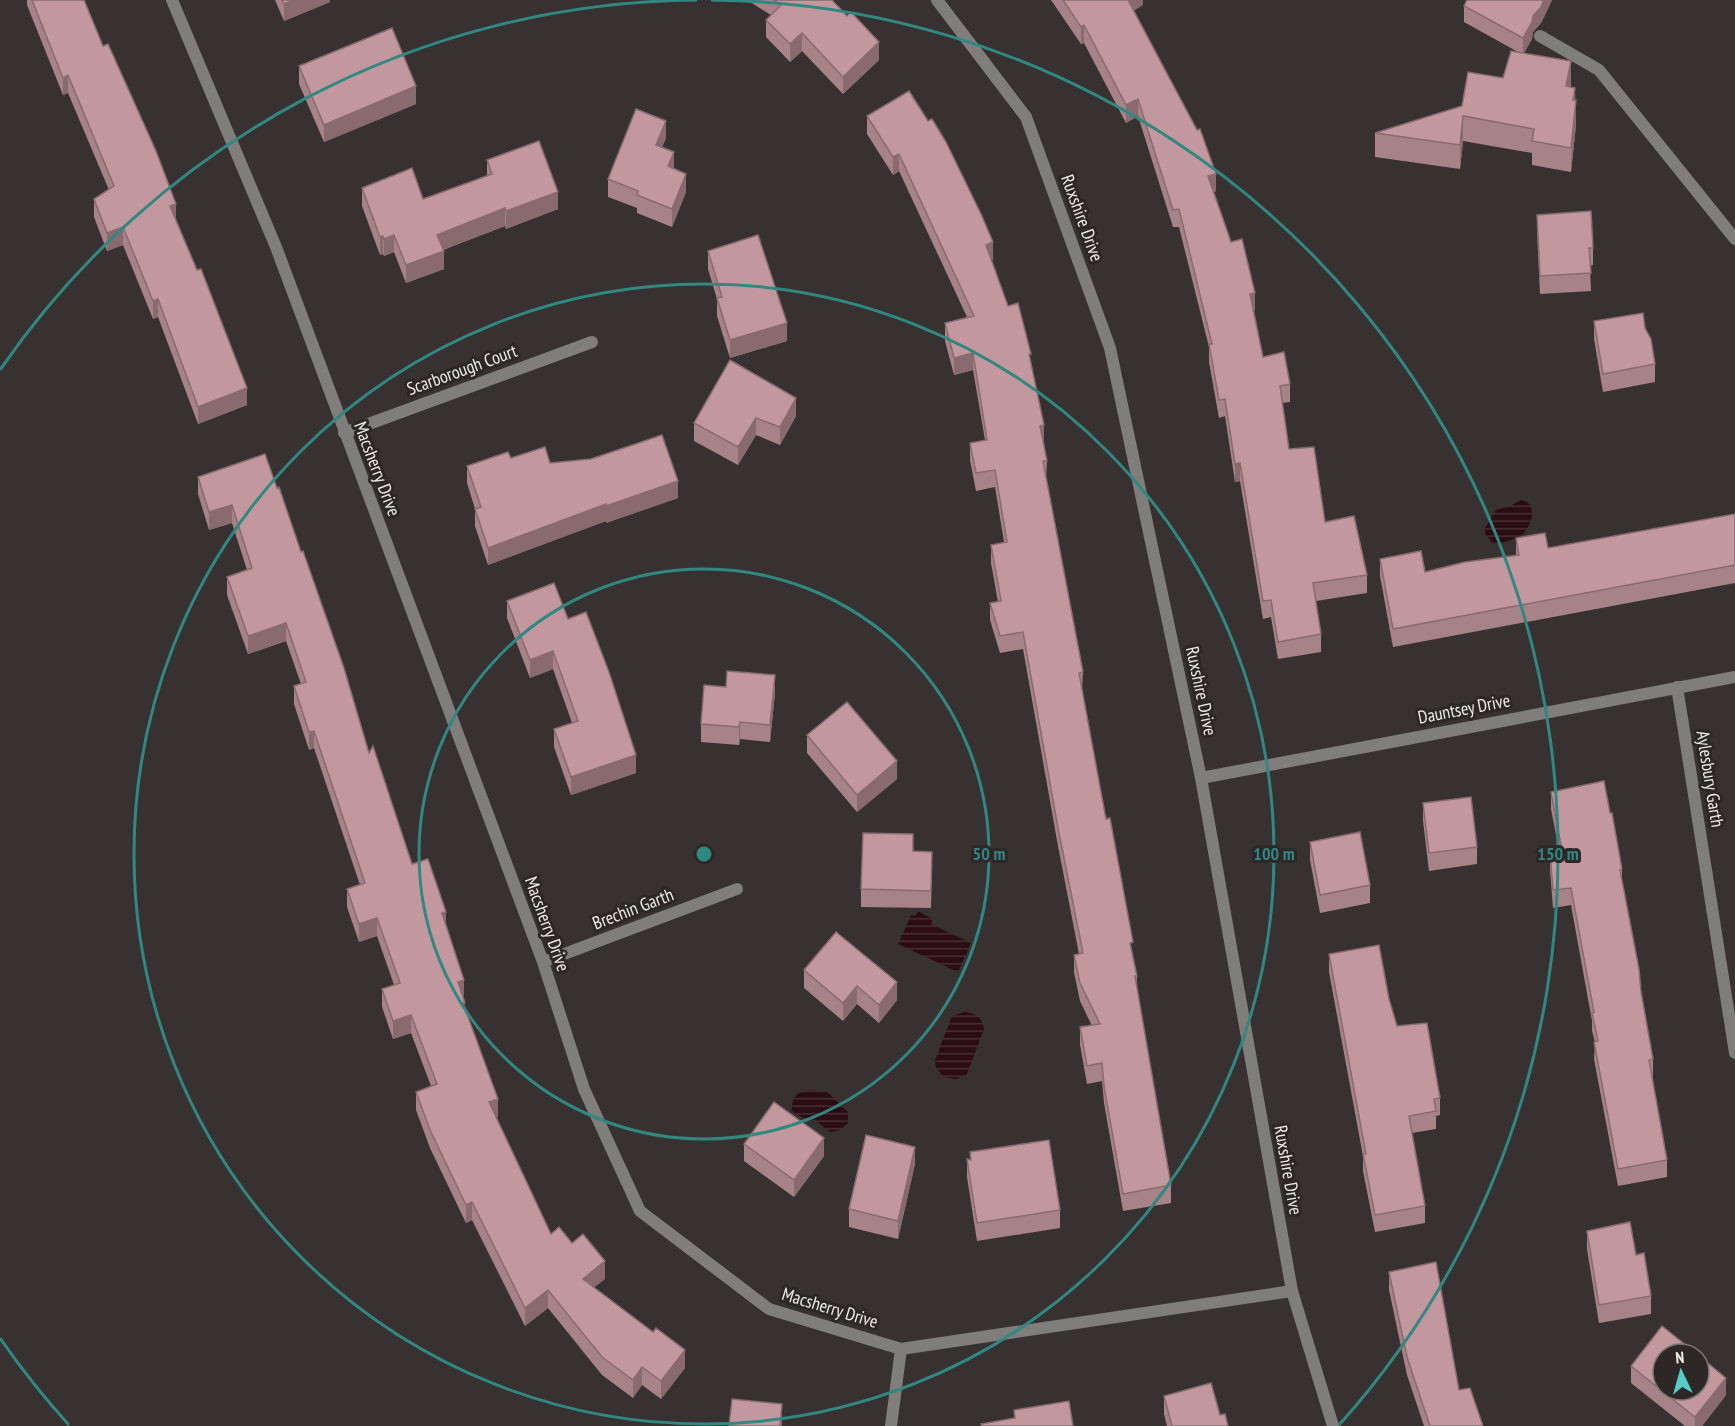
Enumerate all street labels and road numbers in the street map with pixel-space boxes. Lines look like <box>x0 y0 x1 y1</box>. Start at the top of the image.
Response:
street label: Ruxshire Drive <box>1056 171 1109 264</box>
street label: Scarborough Court <box>404 339 520 400</box>
street label: Macsherry Drive <box>349 418 406 519</box>
street label: Ruxshire Drive <box>1181 644 1222 738</box>
street label: Dauntsey Drive <box>1416 688 1512 729</box>
street label: Aylesbury Garth <box>1692 729 1729 829</box>
street label: Macsherry Drive <box>520 873 575 974</box>
street label: Brechin Garth <box>589 883 677 934</box>
street label: Ruxshire Drive <box>1269 1123 1308 1217</box>
street label: Macsherry Drive <box>779 1282 881 1333</box>

